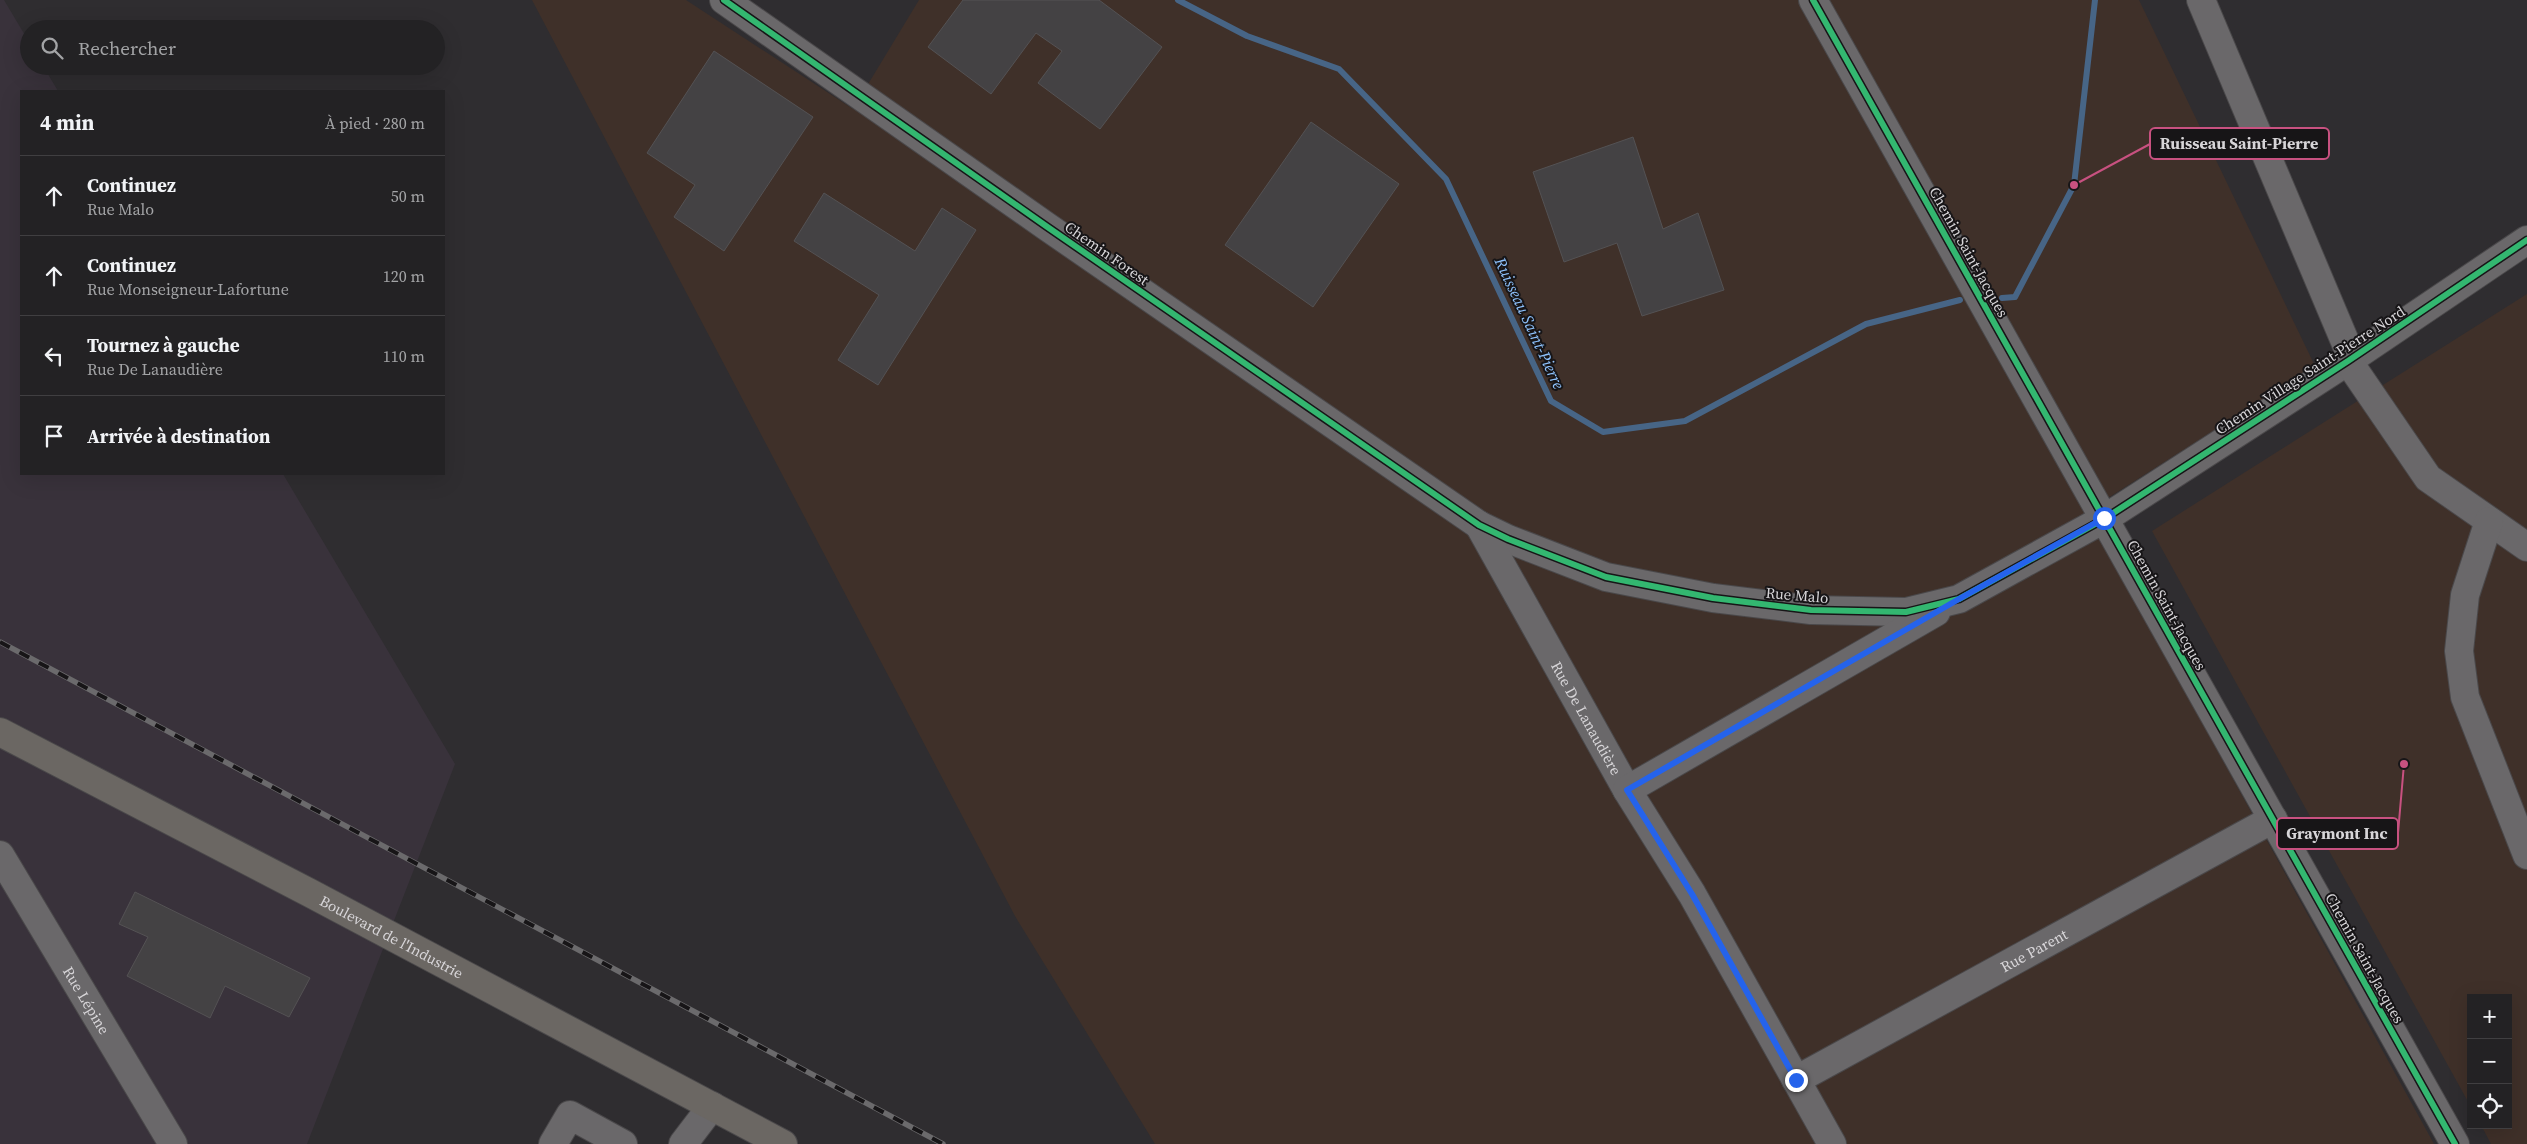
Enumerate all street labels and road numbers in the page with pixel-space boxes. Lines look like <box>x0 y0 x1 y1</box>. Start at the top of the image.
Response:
street label: Chemin Saint-Jacques <box>1924 183 2014 321</box>
street label: Chemin Forest <box>1061 216 1153 290</box>
street label: Chemin Village Saint-Pierre Nord <box>2211 300 2409 439</box>
street label: Chemin Saint-Jacques <box>2122 536 2212 674</box>
street label: Rue Malo <box>1765 582 1829 608</box>
street label: Rue De Lanaudière <box>1546 657 1627 779</box>
street label: Chemin Saint-Jacques <box>2320 889 2410 1027</box>
street label: Boulevard de l'Industrie <box>316 890 468 983</box>
street label: Rue Parent <box>1996 923 2071 977</box>
street label: Rue Lépine <box>58 962 115 1038</box>

